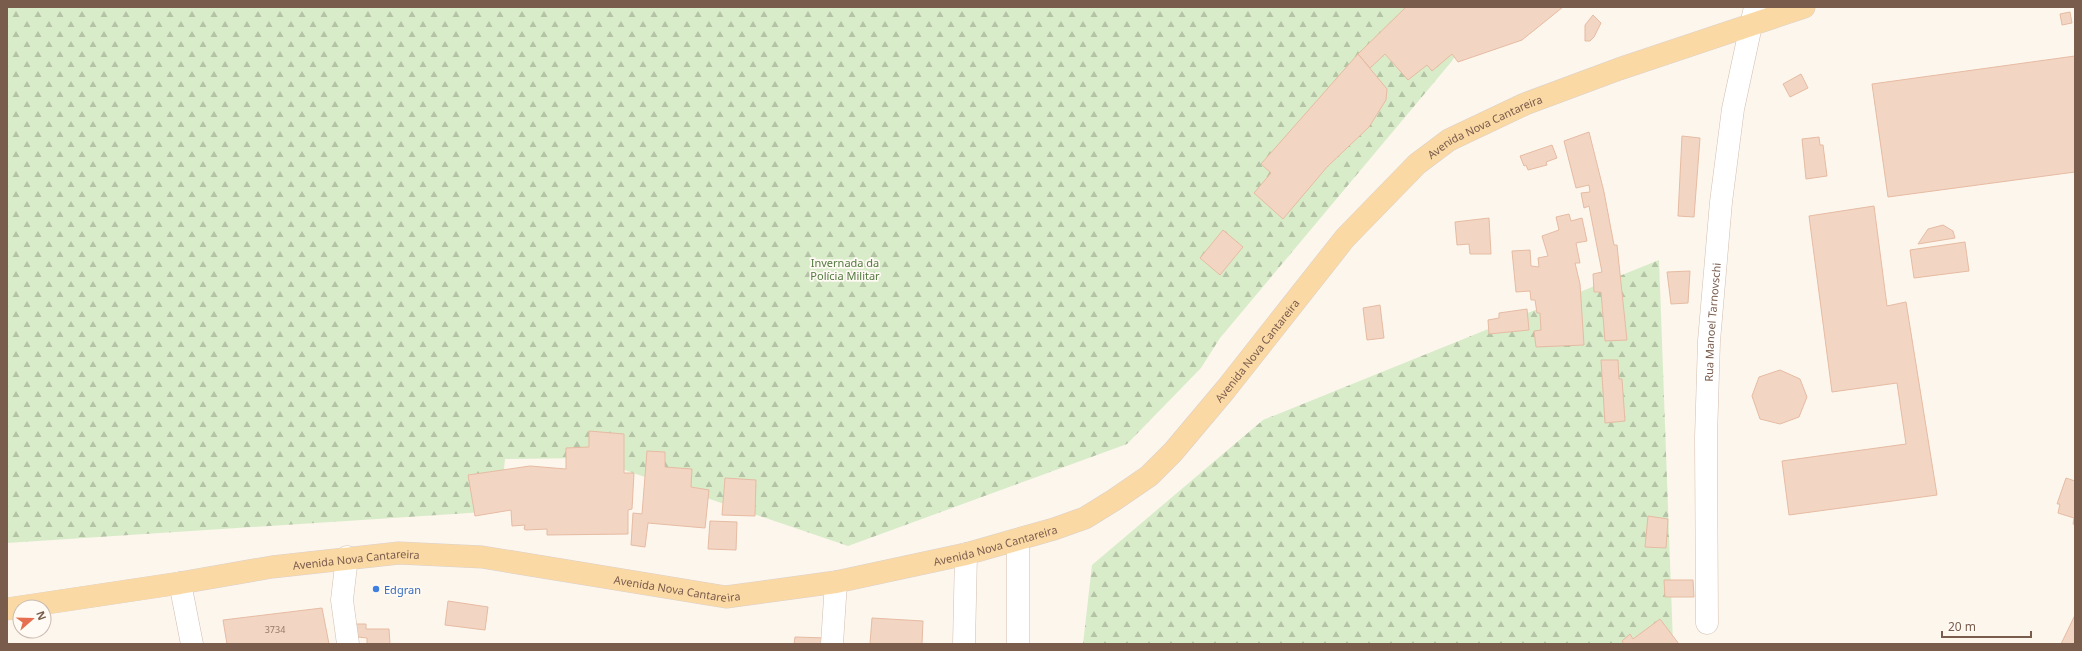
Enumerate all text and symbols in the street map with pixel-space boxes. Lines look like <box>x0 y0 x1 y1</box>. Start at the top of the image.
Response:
street label: Avenida Nova Cantareira <box>1424 91 1544 162</box>
park label: Invernada da Polícia Militar <box>810 255 880 283</box>
street label: Rua Manoel Tarnovschi <box>1700 262 1723 382</box>
street label: Avenida Nova Cantareira <box>1211 295 1302 405</box>
street label: Avenida Nova Cantareira <box>932 521 1059 568</box>
street label: Avenida Nova Cantareira <box>292 545 420 572</box>
street label: Avenida Nova Cantareira <box>613 571 741 605</box>
place label: Edgran <box>384 582 421 597</box>
marker: Edgran <box>371 584 381 594</box>
north arrow <box>12 599 52 639</box>
text: N <box>33 609 50 622</box>
scale bar <box>1942 613 2031 639</box>
text: 20 m <box>1948 618 1976 635</box>
house number: 3734 <box>265 623 285 636</box>

